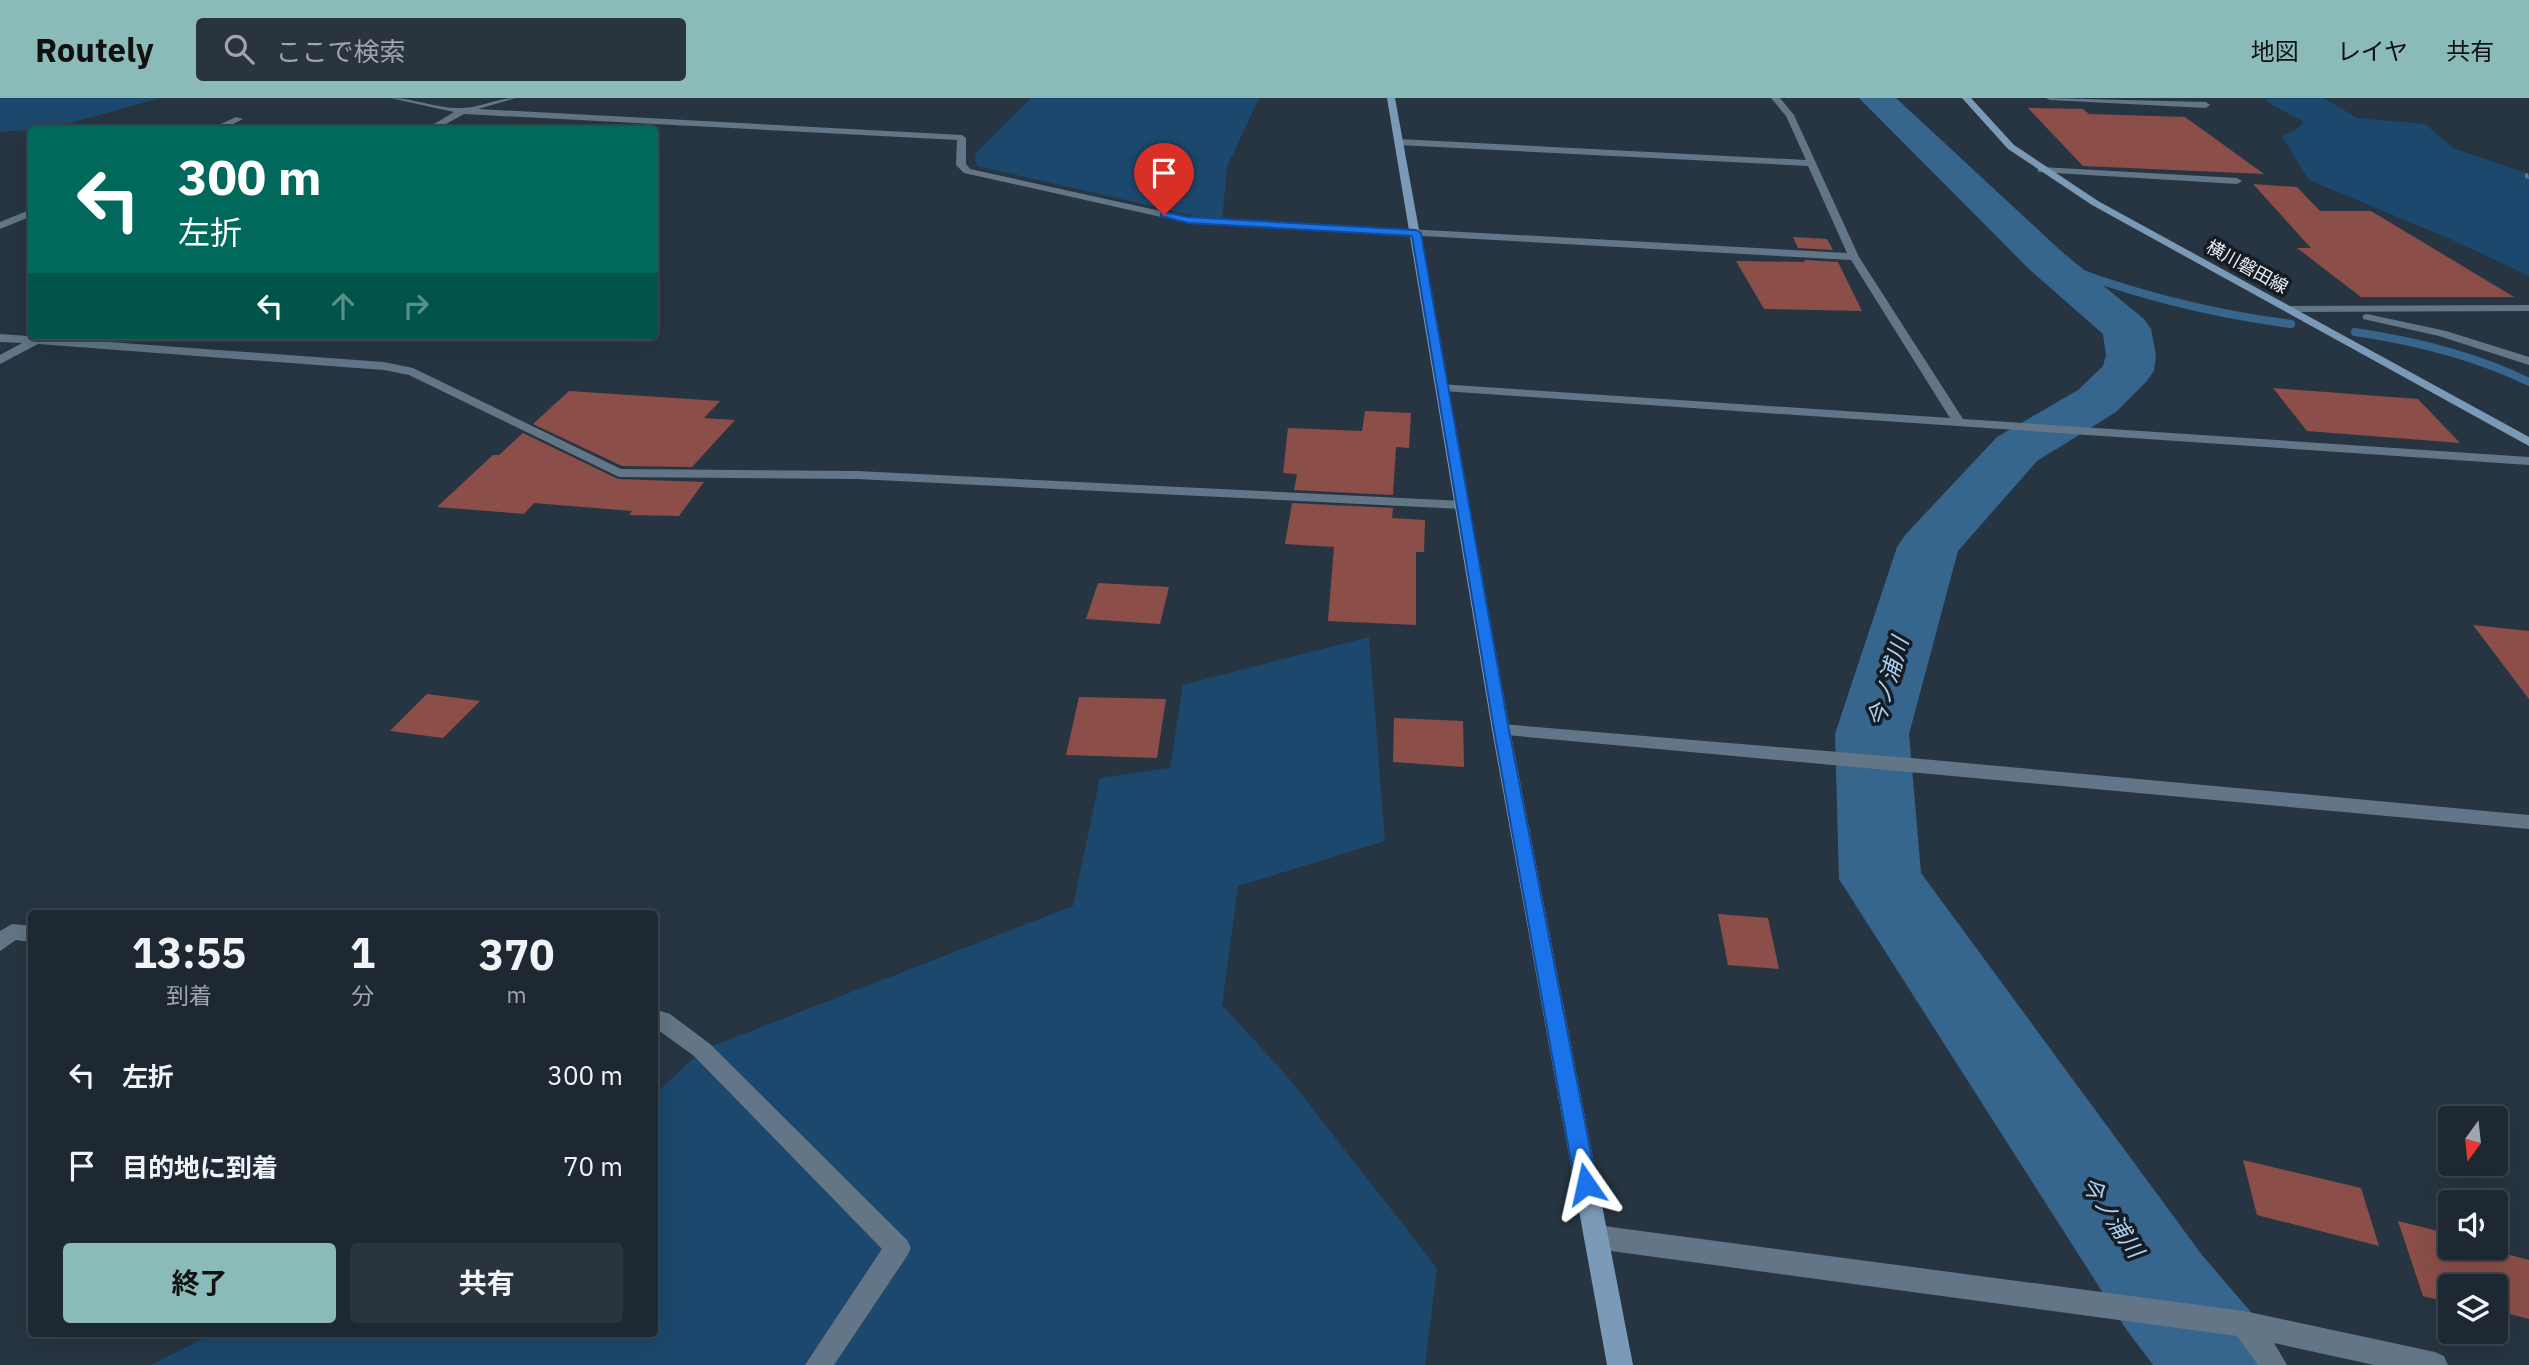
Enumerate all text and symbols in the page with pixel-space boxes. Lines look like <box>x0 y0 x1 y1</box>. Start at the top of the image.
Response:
search box <box>196 18 686 81</box>
text: Routely <box>35 28 154 71</box>
icon: search <box>220 30 258 68</box>
text: ここで検索 <box>276 34 406 68</box>
text: 地図 <box>2251 35 2299 67</box>
text: レイヤ <box>2337 35 2408 67</box>
text: 共有 <box>2446 35 2494 67</box>
pin <box>1134 143 1194 215</box>
text: 300 m <box>178 145 322 208</box>
icon: left <box>63 154 154 245</box>
icon: arrive <box>1145 154 1183 192</box>
text: 左折 <box>178 211 242 253</box>
street label: 横川磐田線 <box>2202 235 2292 298</box>
icon: left <box>251 287 289 325</box>
icon: ahead <box>324 287 362 325</box>
icon: right <box>397 287 435 325</box>
water label: 今ノ浦川 <box>1860 630 1915 730</box>
text: 13:55 <box>132 925 246 980</box>
text: 1 <box>350 925 375 980</box>
text: 370 <box>479 927 554 982</box>
text: m <box>507 979 527 1009</box>
text: 到着 <box>166 980 212 1010</box>
text: 分 <box>351 980 374 1010</box>
icon: left <box>63 1056 101 1094</box>
text: 300 m <box>547 1058 623 1092</box>
text: 左折 <box>122 1059 174 1093</box>
north arrow <box>2438 1106 2508 1176</box>
map controls <box>2438 1106 2508 1344</box>
icon: arrive <box>63 1147 101 1185</box>
position arrow <box>1549 1147 1623 1221</box>
text: 70 m <box>563 1149 623 1183</box>
text: 目的地に到着 <box>122 1150 278 1184</box>
water label: 今ノ浦川 <box>2075 1170 2153 1265</box>
button: sound <box>2438 1190 2508 1260</box>
button: 終了 <box>63 1243 336 1323</box>
button: 共有 <box>350 1243 623 1323</box>
button: layers <box>2438 1274 2508 1344</box>

